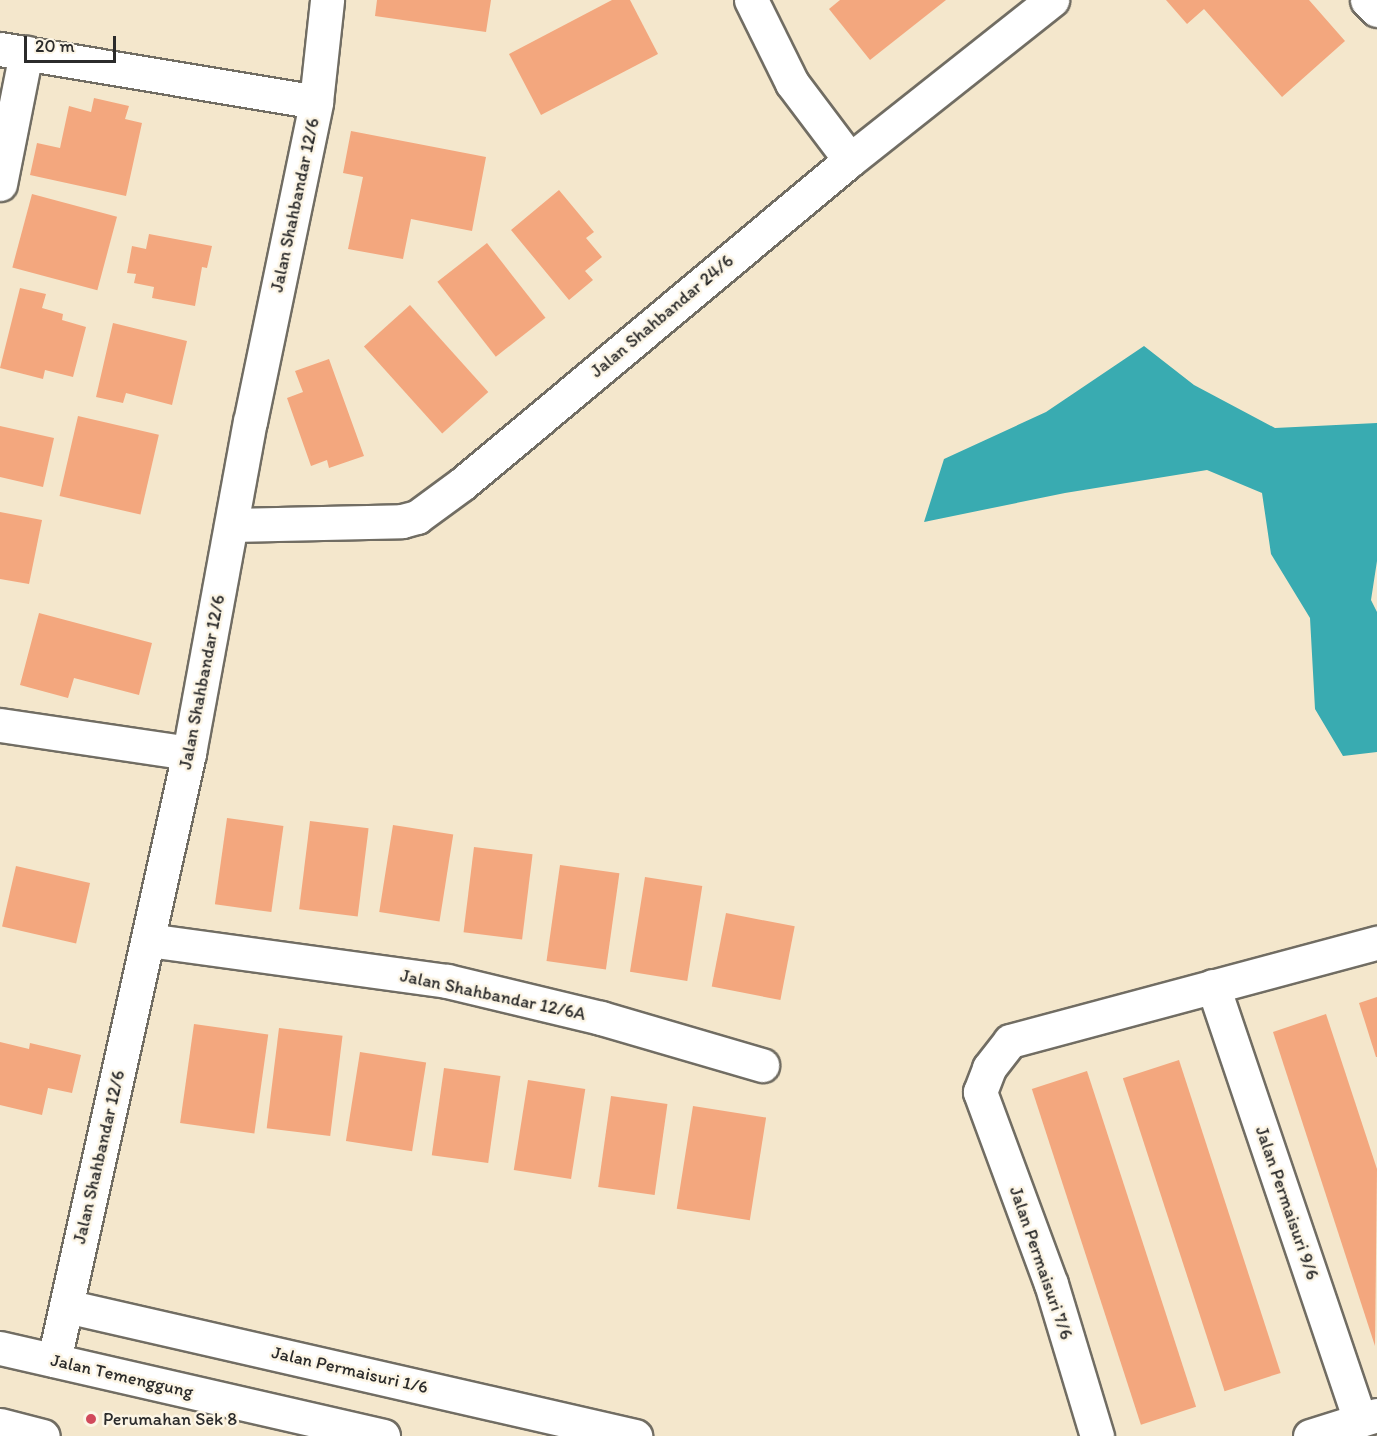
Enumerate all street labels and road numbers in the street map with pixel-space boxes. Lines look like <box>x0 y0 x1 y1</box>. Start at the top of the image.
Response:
street label: Jalan Shahbandar 12/6 <box>266 116 324 294</box>
street label: Jalan Shahbandar 24/6 <box>586 250 738 382</box>
street label: Jalan Shahbandar 12/6 <box>174 593 230 771</box>
street label: Jalan Shahbandar 12/6A <box>398 965 588 1025</box>
street label: Jalan Shahbandar 12/6 <box>69 1068 129 1246</box>
street label: Jalan Permaisuri 9/6 <box>1251 1124 1323 1282</box>
street label: Jalan Permaisuri 7/6 <box>1005 1184 1077 1342</box>
street label: Jalan Permaisuri 1/6 <box>271 1342 429 1398</box>
street label: Jalan Temenggung <box>50 1349 194 1403</box>

